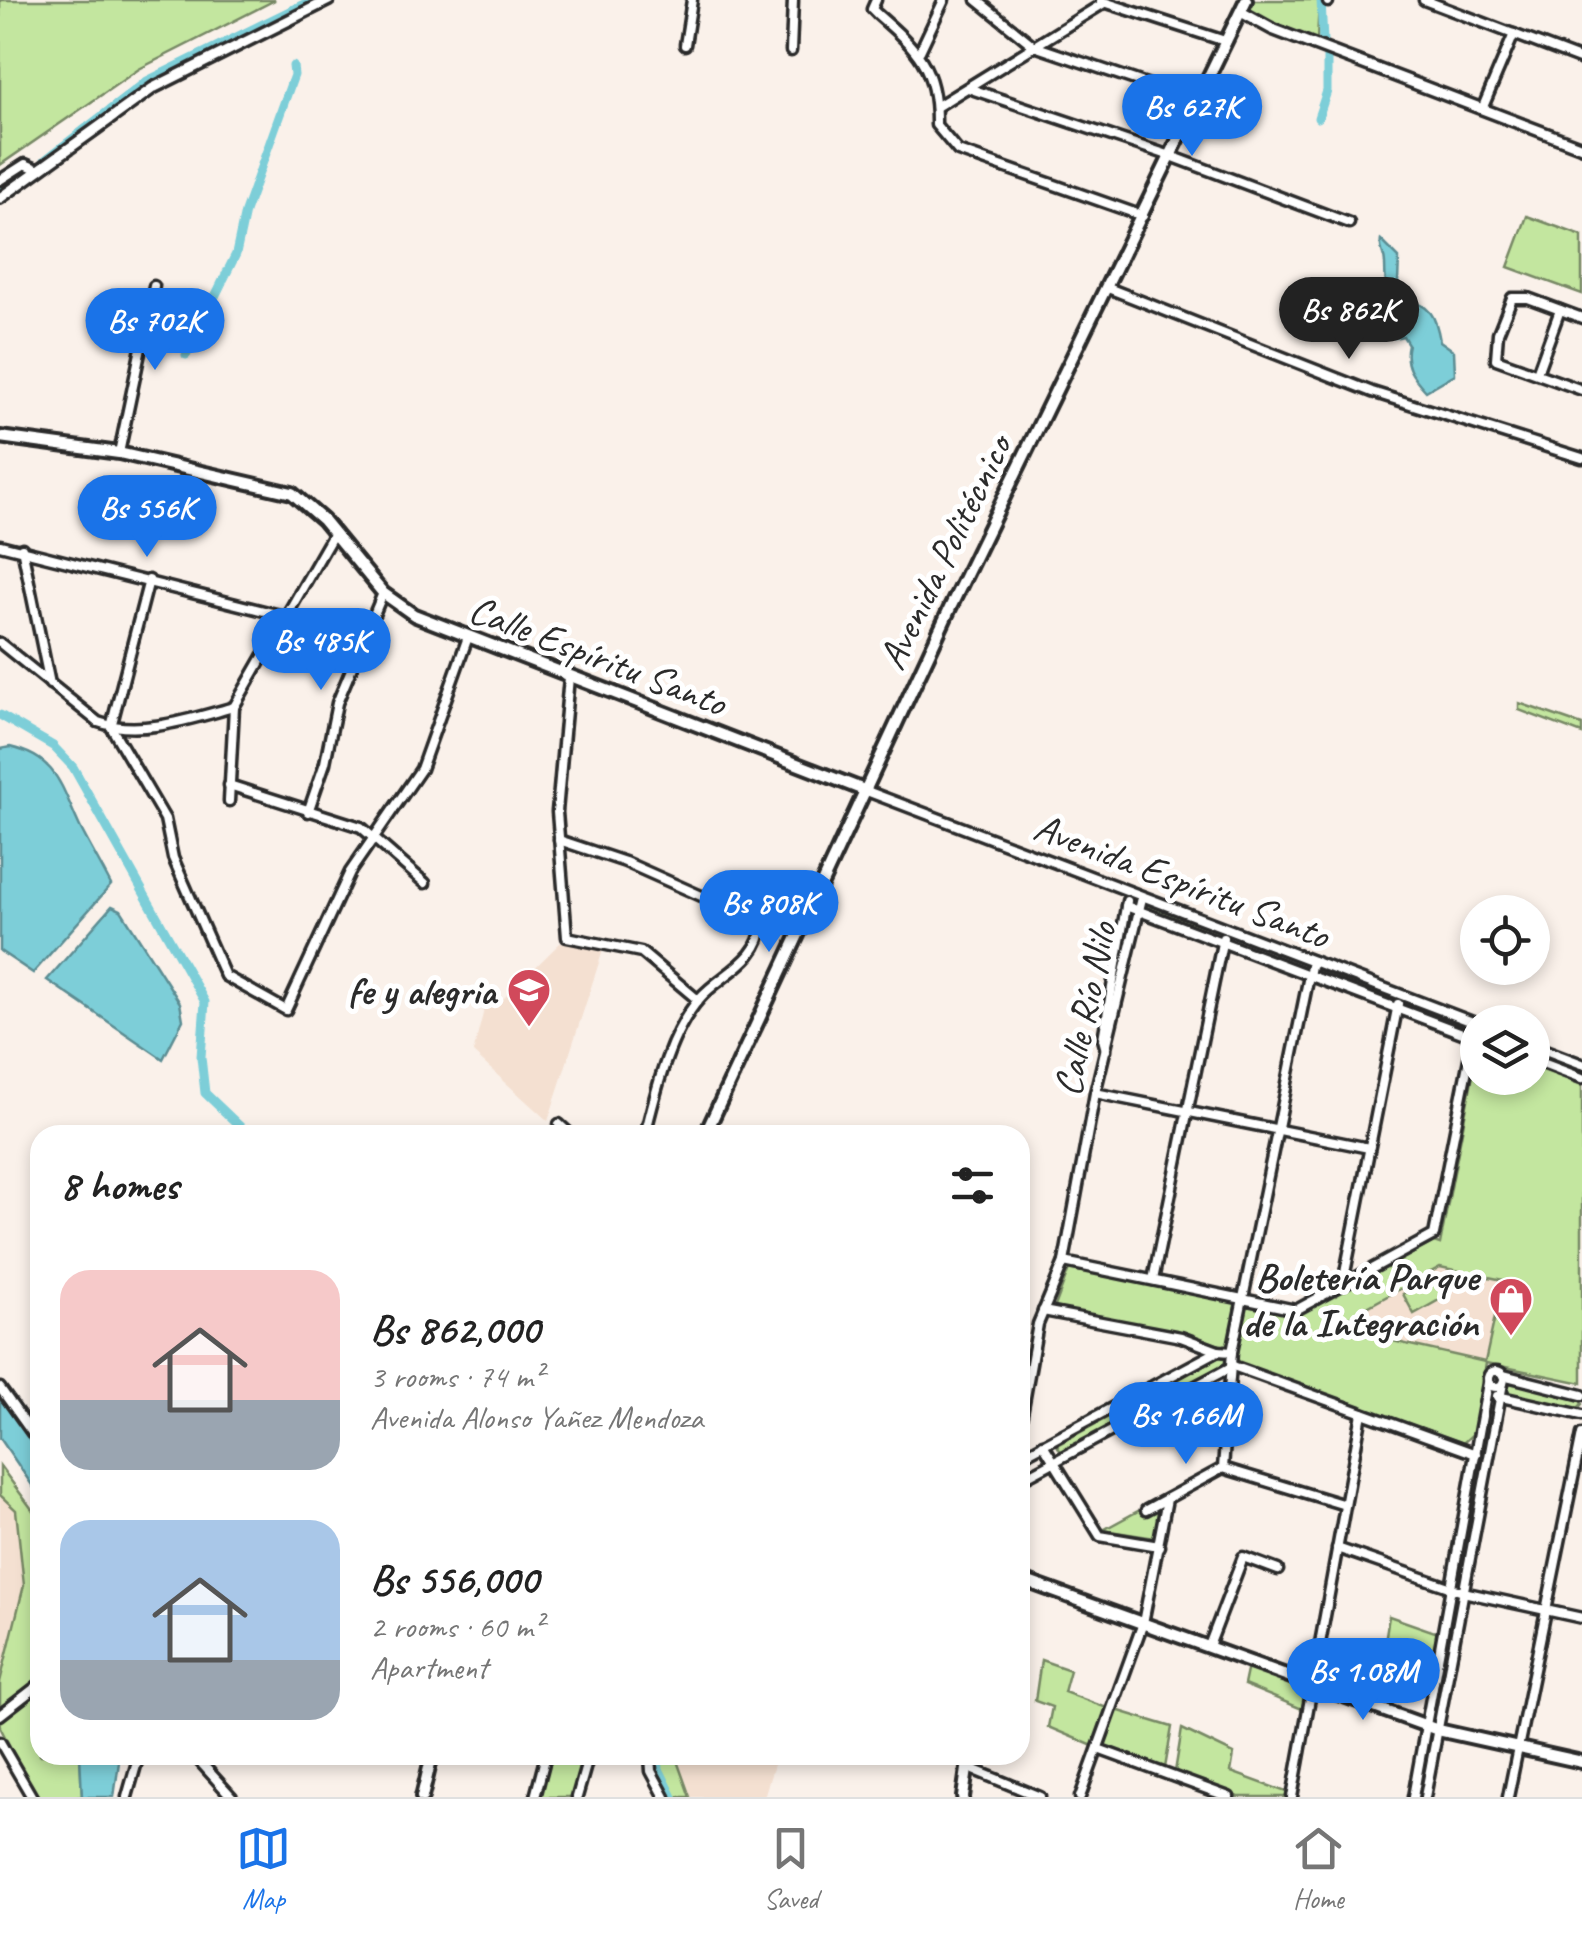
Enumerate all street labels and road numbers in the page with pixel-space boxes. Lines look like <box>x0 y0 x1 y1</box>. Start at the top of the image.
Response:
street label: Avenida Politécnico <box>867 424 1025 678</box>
street label: Calle Espíritu Santo <box>462 584 735 728</box>
street label: Avenida Espíritu Santo <box>1027 802 1338 961</box>
street label: Calle Río Nilo <box>1042 916 1128 1101</box>

